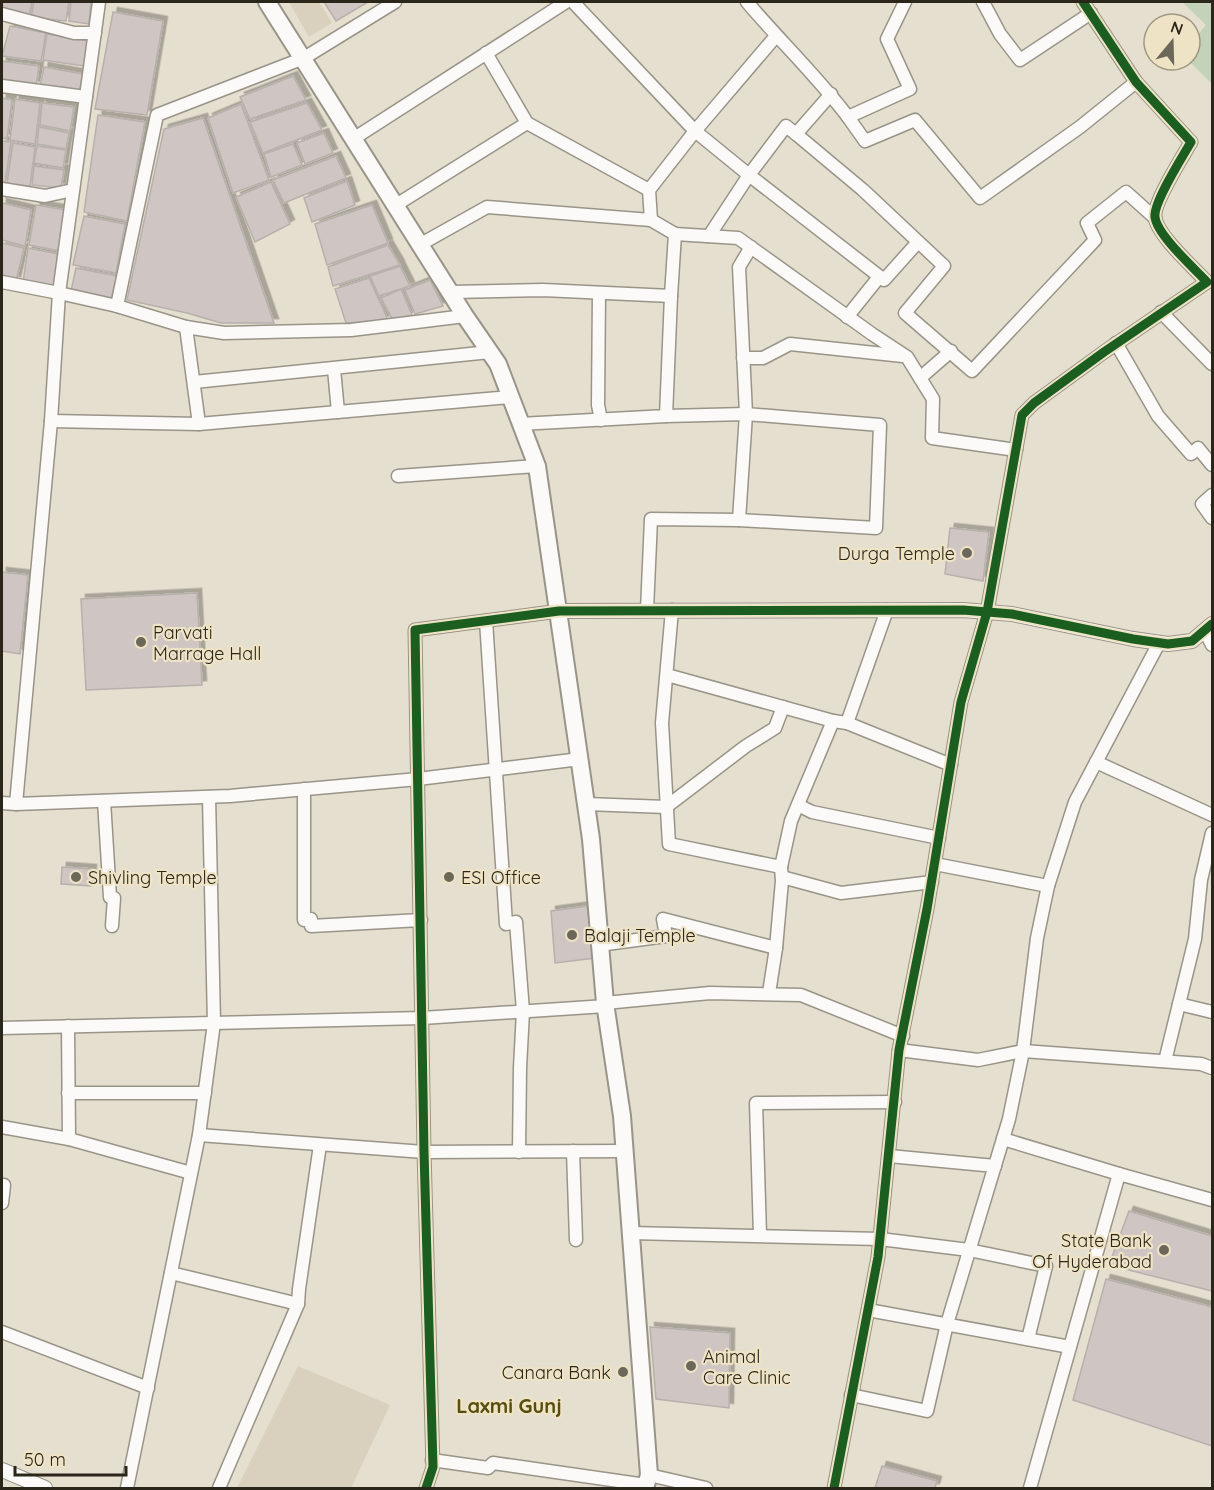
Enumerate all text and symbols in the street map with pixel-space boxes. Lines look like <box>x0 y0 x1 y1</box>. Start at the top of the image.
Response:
north arrow <box>1142 12 1202 72</box>
text: N <box>1168 16 1186 39</box>
place label: Durga Temple <box>838 542 955 565</box>
marker: Durga Temple <box>960 546 974 560</box>
place label: Parvati Marrage Hall <box>153 621 261 665</box>
marker: Parvati Marrage Hall <box>134 635 148 649</box>
place label: Shivling Temple <box>88 866 217 889</box>
place label: ESI Office <box>461 866 541 889</box>
marker: Shivling Temple <box>69 870 83 884</box>
marker: ESI Office <box>442 870 456 884</box>
place label: Balaji Temple <box>584 924 696 947</box>
marker: Balaji Temple <box>565 928 579 942</box>
place label: State Bank Of Hyderabad <box>1032 1229 1152 1273</box>
marker: State Bank Of Hyderabad <box>1157 1243 1171 1257</box>
place label: Animal Care Clinic <box>703 1345 791 1389</box>
marker: Animal Care Clinic <box>684 1359 698 1373</box>
place label: Canara Bank <box>502 1361 611 1384</box>
marker: Canara Bank <box>616 1365 630 1379</box>
district label: Laxmi Gunj <box>456 1393 562 1418</box>
scale bar <box>15 1439 126 1477</box>
text: 50 m <box>24 1448 66 1471</box>

